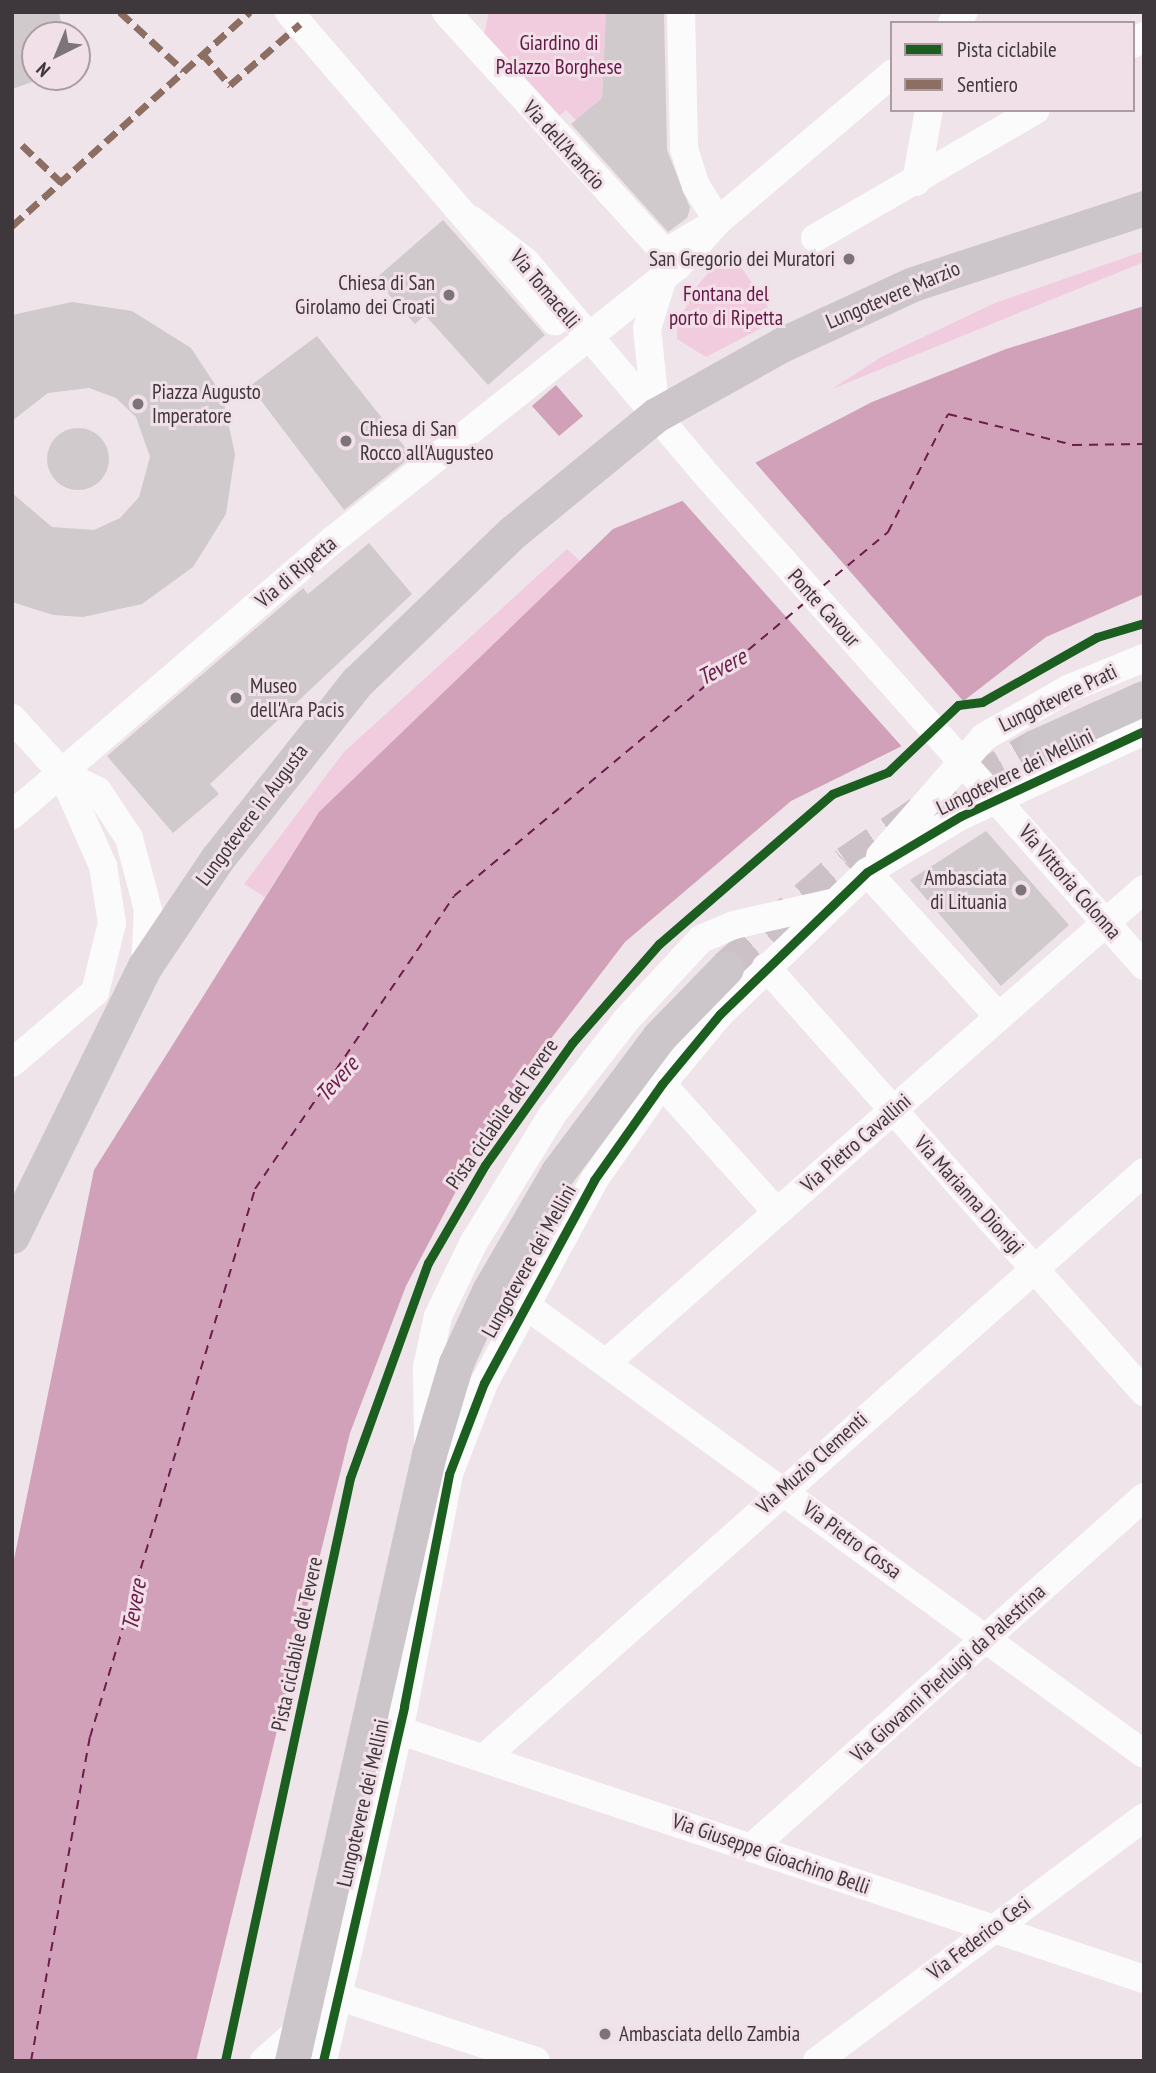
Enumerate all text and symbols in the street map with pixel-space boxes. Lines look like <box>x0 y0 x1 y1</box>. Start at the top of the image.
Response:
north arrow <box>21 21 91 91</box>
legend <box>890 21 1135 112</box>
park label: Giardino di Palazzo Borghese <box>496 30 622 80</box>
text: Pista ciclabile <box>957 36 1057 63</box>
text: N <box>31 58 55 82</box>
text: Sentiero <box>957 71 1018 98</box>
street label: Via dell'Arancio <box>518 95 610 195</box>
street label: Via Tomacelli <box>505 244 585 334</box>
place label: San Gregorio dei Muratori <box>649 246 835 272</box>
marker: San Gregorio dei Muratori <box>841 251 857 267</box>
street label: Lungotevere Marzio <box>822 255 964 335</box>
place label: Chiesa di San Girolamo dei Croati <box>295 270 435 320</box>
park label: Fontana del porto di Ripetta <box>669 281 783 331</box>
marker: Chiesa di San Girolamo dei Croati <box>441 287 457 303</box>
place label: Piazza Augusto Imperatore <box>152 379 261 429</box>
marker: Piazza Augusto Imperatore <box>130 396 146 412</box>
place label: Chiesa di San Rocco all'Augusteo <box>360 416 494 466</box>
marker: Chiesa di San Rocco all'Augusteo <box>338 433 354 449</box>
street label: Via di Ripetta <box>251 531 341 613</box>
street label: Ponte Cavour <box>783 564 865 652</box>
water label: Tevere <box>693 643 751 691</box>
street label: Lungotevere Prati <box>995 659 1121 737</box>
place label: Museo dell'Ara Pacis <box>250 673 344 723</box>
marker: Museo dell'Ara Pacis <box>228 690 244 706</box>
street label: Lungotevere dei Mellini <box>932 723 1098 821</box>
street label: Lungotevere in Augusta <box>190 739 314 891</box>
street label: Via Vittoria Colonna <box>1013 819 1127 945</box>
place label: Ambasciata di Lituania <box>924 865 1007 915</box>
marker: Ambasciata di Lituania <box>1013 882 1029 898</box>
street label: Pista ciclabile del Tevere <box>441 1034 563 1194</box>
water label: Tevere <box>310 1051 364 1107</box>
street label: Via Pietro Cavallini <box>796 1088 916 1198</box>
street label: Via Marianna Dionigi <box>909 1130 1029 1260</box>
street label: Lungotevere dei Mellini <box>476 1180 582 1342</box>
street label: Via Muzio Clementi <box>751 1407 873 1519</box>
street label: Via Pietro Cossa <box>798 1496 906 1584</box>
street label: Pista ciclabile del Tevere <box>266 1554 328 1734</box>
water label: Tevere <box>116 1577 152 1633</box>
street label: Via Giovanni Pierluigi da Palestrina <box>845 1579 1051 1767</box>
street label: Lungotevere dei Mellini <box>331 1717 395 1889</box>
street label: Via Giuseppe Gioachino Belli <box>669 1808 873 1900</box>
street label: Via Federico Cesi <box>922 1891 1036 1985</box>
place label: Ambasciata dello Zambia <box>619 2021 800 2047</box>
marker: Ambasciata dello Zambia <box>597 2026 613 2042</box>

